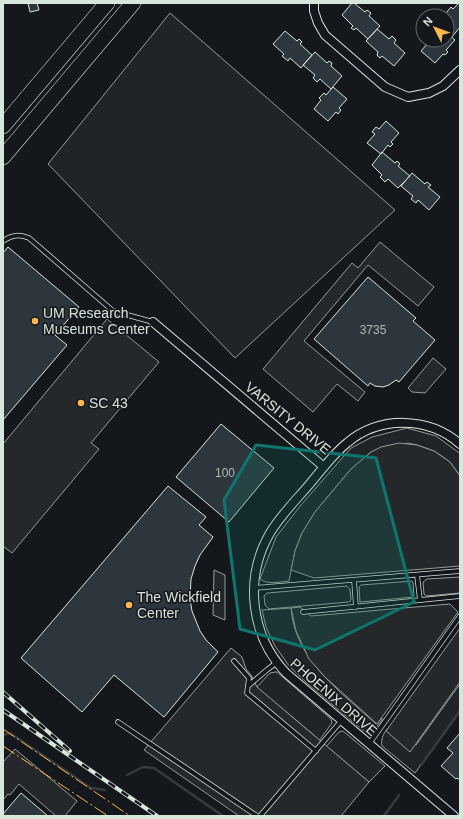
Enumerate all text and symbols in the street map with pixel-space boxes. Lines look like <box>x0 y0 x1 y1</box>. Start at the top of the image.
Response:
north arrow <box>415 8 455 48</box>
text: N <box>420 14 435 28</box>
place label: UM Research Museums Center <box>43 305 150 337</box>
marker: UM Research Museums Center <box>30 316 40 326</box>
house number: 3735 <box>360 323 387 337</box>
street label: VARSITY DRIVE <box>242 379 334 457</box>
place label: SC 43 <box>89 395 128 411</box>
marker: SC 43 <box>76 398 86 408</box>
house number: 100 <box>215 466 235 480</box>
place label: The Wickfield Center <box>137 589 221 621</box>
marker: The Wickfield Center <box>124 600 134 610</box>
street label: PHOENIX DRIVE <box>287 655 381 739</box>

